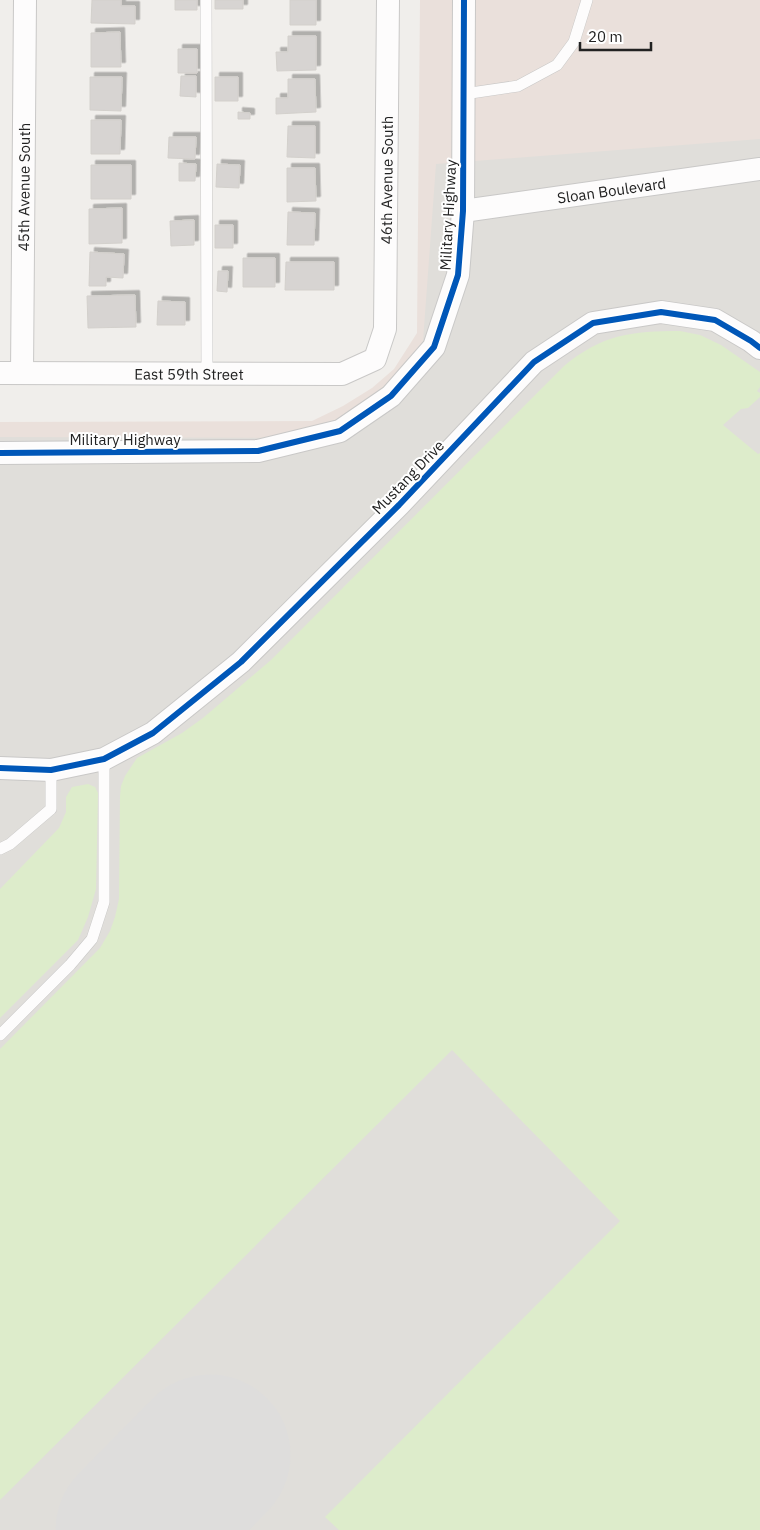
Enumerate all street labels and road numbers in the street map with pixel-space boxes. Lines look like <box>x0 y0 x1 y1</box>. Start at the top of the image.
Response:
street label: 46th Avenue South <box>376 116 396 244</box>
street label: 45th Avenue South <box>13 123 34 251</box>
street label: Military Highway <box>436 158 460 271</box>
street label: Sloan Boulevard <box>556 173 667 207</box>
street label: East 59th Street <box>134 364 244 383</box>
street label: Military Highway <box>69 430 181 449</box>
street label: Mustang Drive <box>368 436 448 518</box>

